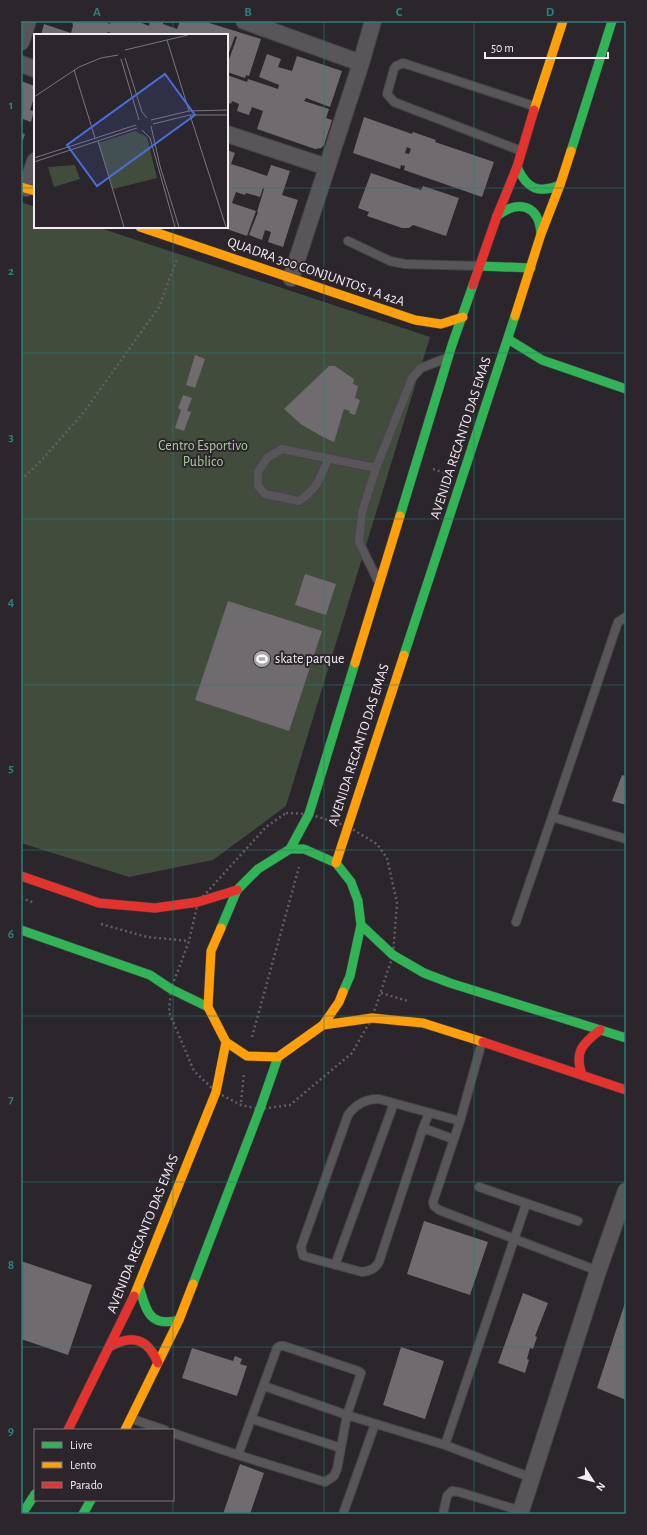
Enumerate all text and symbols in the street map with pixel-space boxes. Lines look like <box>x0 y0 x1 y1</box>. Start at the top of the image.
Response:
text: A <box>93 6 101 19</box>
text: B <box>244 6 252 19</box>
text: C <box>396 6 403 19</box>
text: D <box>546 6 555 19</box>
inset map <box>34 34 228 228</box>
scale bar <box>485 34 608 60</box>
text: 50 m <box>491 42 514 54</box>
text: 1 <box>9 99 13 112</box>
street label: QUADRA 300 CONJUNTOS 1 A 42A <box>225 235 407 309</box>
text: 2 <box>8 265 14 278</box>
street label: AVENIDA RECANTO DAS EMAS <box>428 355 494 521</box>
text: 3 <box>8 431 14 444</box>
park label: Centro Esportivo Publico <box>158 439 248 469</box>
text: 4 <box>8 596 15 609</box>
sports icon: skate parque <box>252 649 272 669</box>
place label: skate parque <box>275 652 344 666</box>
street label: AVENIDA RECANTO DAS EMAS <box>326 662 392 828</box>
text: 5 <box>8 762 14 775</box>
text: 6 <box>8 928 14 941</box>
text: 7 <box>8 1093 14 1106</box>
street label: AVENIDA RECANTO DAS EMAS <box>105 1153 181 1315</box>
text: 8 <box>8 1259 14 1272</box>
text: 9 <box>8 1425 14 1438</box>
legend <box>34 1429 174 1501</box>
text: Livre <box>70 1439 92 1451</box>
text: Lento <box>70 1459 96 1471</box>
north arrow <box>573 1461 613 1501</box>
text: Parado <box>70 1479 103 1491</box>
text: N <box>594 1480 607 1493</box>

